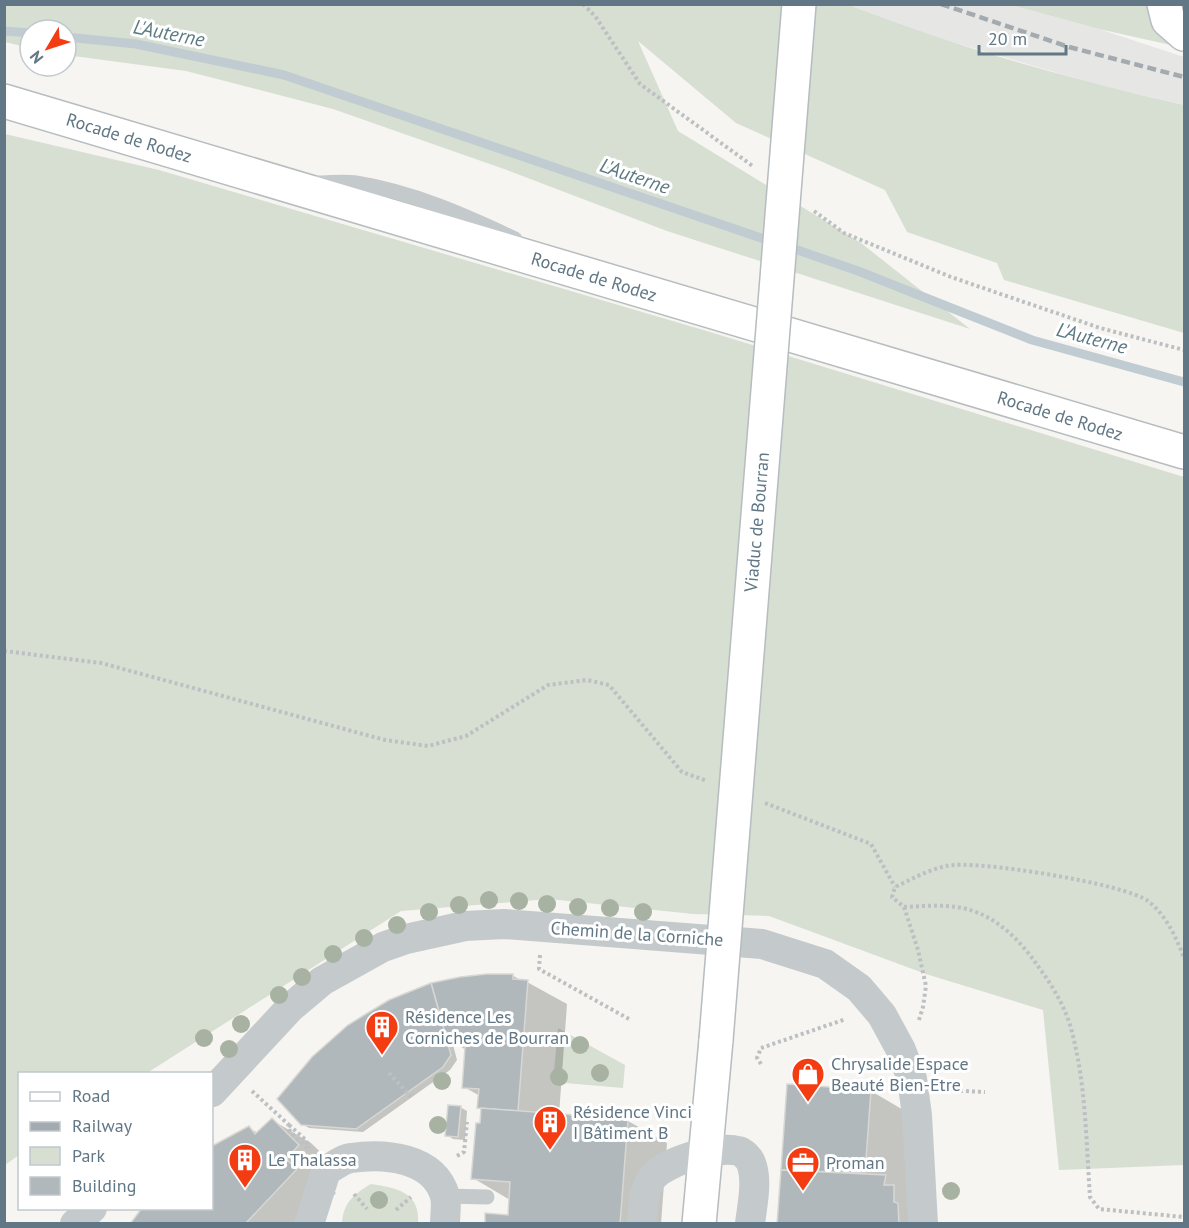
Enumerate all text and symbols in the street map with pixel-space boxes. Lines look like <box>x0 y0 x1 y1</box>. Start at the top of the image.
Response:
water label: L'Auterne <box>131 13 208 53</box>
north arrow <box>18 18 78 78</box>
scale bar <box>979 18 1066 56</box>
text: 20 m <box>988 27 1027 50</box>
text: N <box>25 47 47 68</box>
street label: Rocade de Rodez <box>64 108 195 168</box>
water label: L'Auterne <box>597 152 674 200</box>
street label: Rocade de Rodez <box>529 247 660 307</box>
water label: L'Auterne <box>1054 316 1131 360</box>
street label: Rocade de Rodez <box>995 386 1126 446</box>
street label: Viaduc de Bourran <box>739 451 774 594</box>
street label: Chemin de la Corniche <box>550 916 724 951</box>
place label: Résidence Les Corniches de Bourran <box>405 1005 569 1049</box>
building icon: Résidence Les Corniches de Bourran <box>364 1009 400 1056</box>
place label: Chrysalide Espace Beauté Bien-Etre <box>831 1052 969 1096</box>
shop icon: Chrysalide Espace Beauté Bien-Etre <box>790 1056 826 1103</box>
legend <box>18 1072 213 1210</box>
text: Road <box>72 1084 110 1107</box>
place label: Résidence Vinci I Bâtiment B <box>573 1100 692 1144</box>
building icon: Résidence Vinci I Bâtiment B <box>532 1104 568 1151</box>
text: Railway <box>72 1114 133 1137</box>
building icon: Le Thalassa <box>227 1142 263 1189</box>
text: Park <box>72 1144 105 1167</box>
office icon: Proman <box>785 1145 821 1192</box>
place label: Le Thalassa <box>268 1148 357 1171</box>
place label: Proman <box>826 1151 885 1174</box>
text: Building <box>72 1174 136 1197</box>

